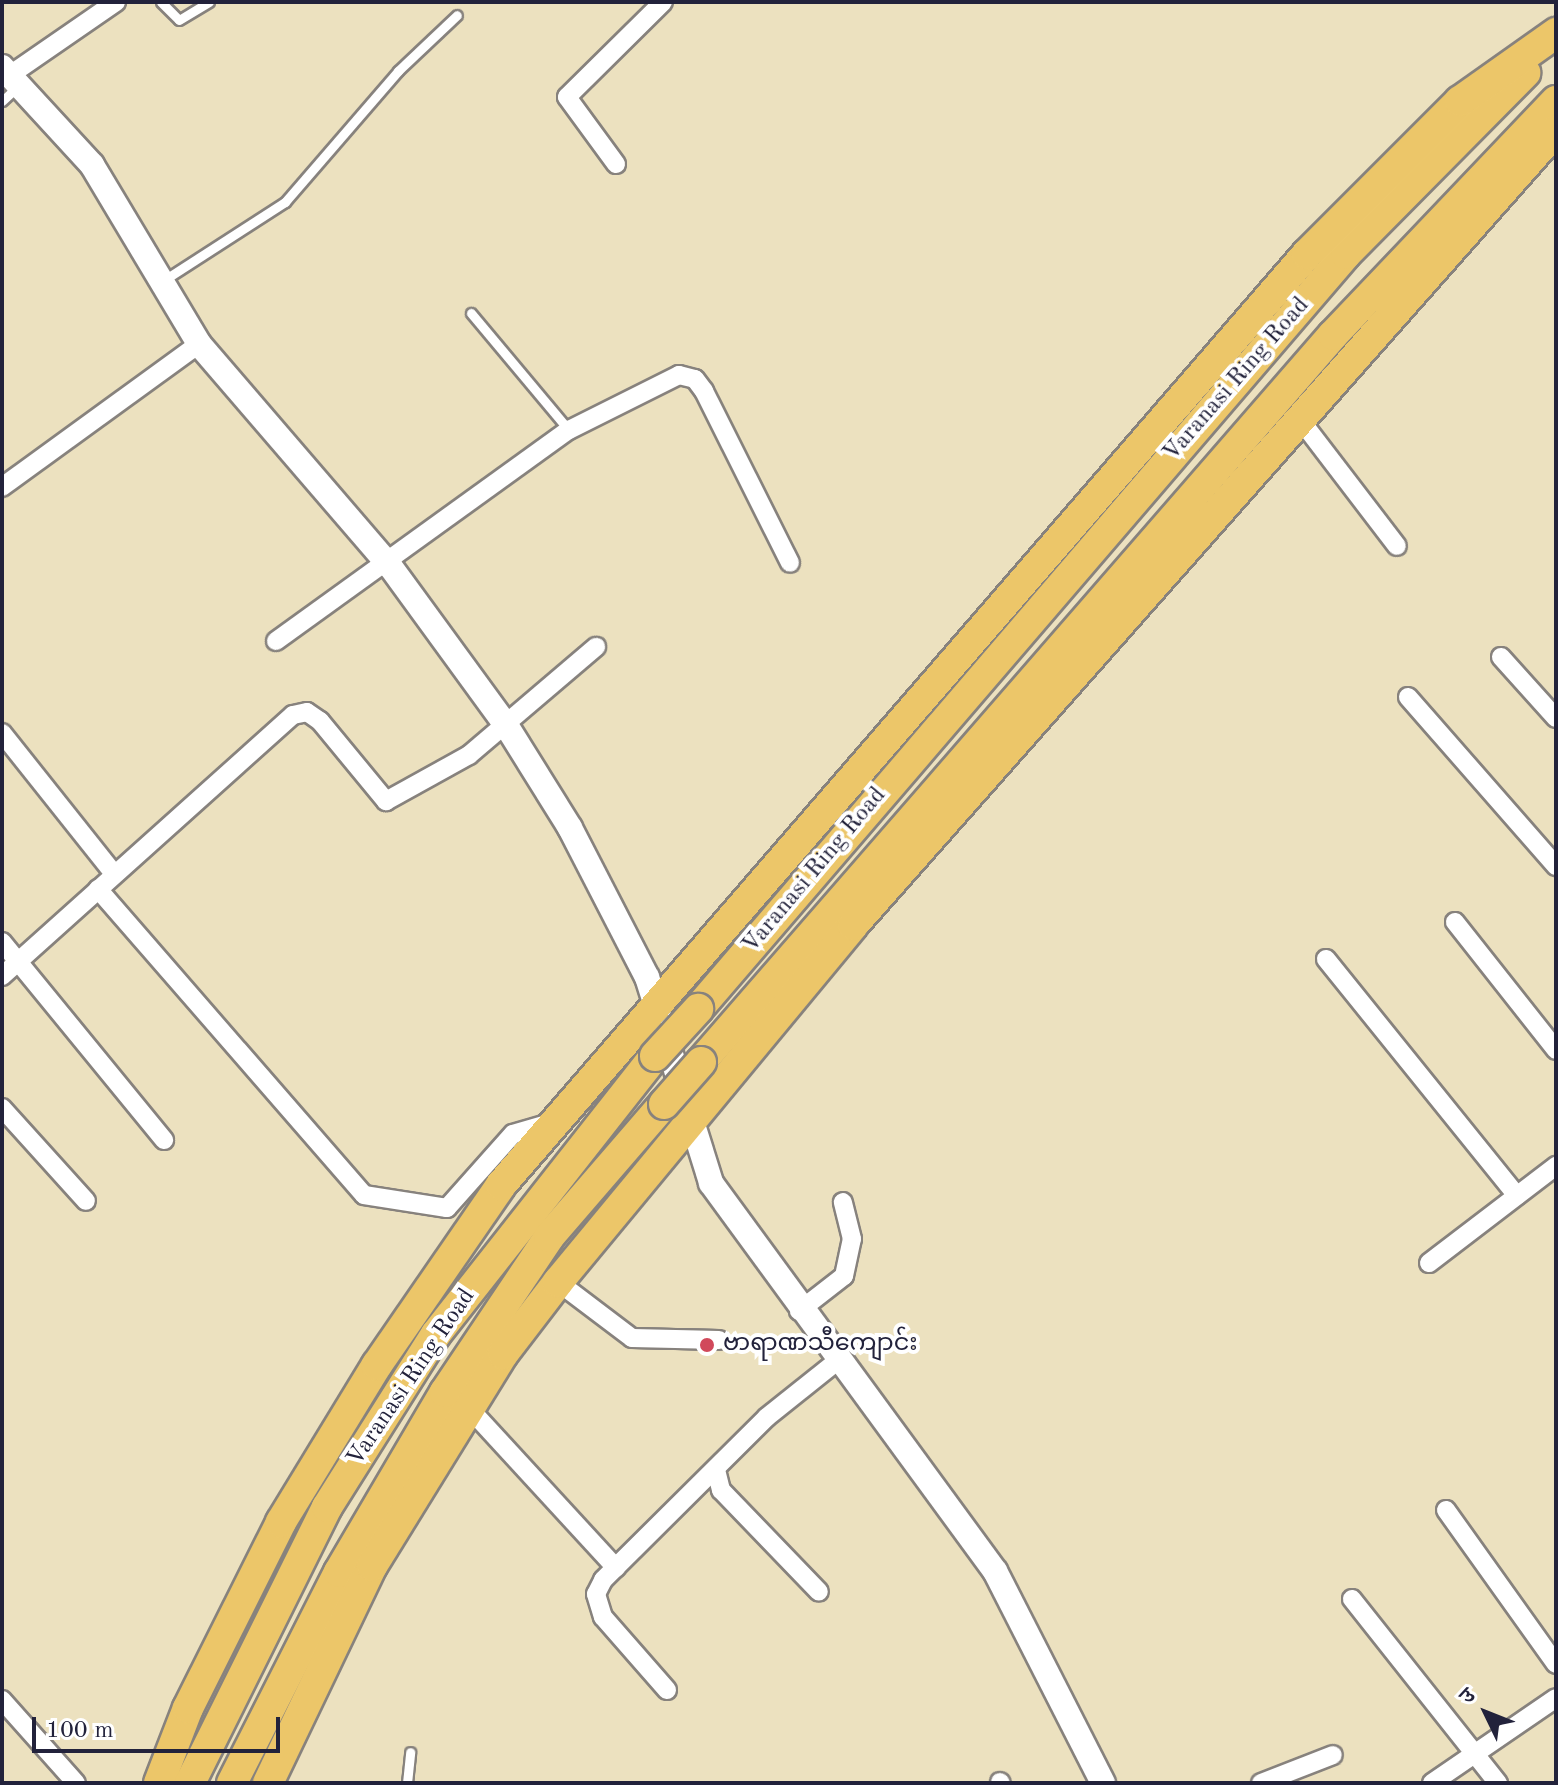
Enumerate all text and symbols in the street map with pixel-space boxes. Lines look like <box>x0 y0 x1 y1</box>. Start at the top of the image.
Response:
street label: Varanasi Ring Road <box>1158 292 1316 468</box>
street label: Varanasi Ring Road <box>737 782 893 960</box>
street label: Varanasi Ring Road <box>342 1284 482 1472</box>
place label: ဗာရာဏသီကျောင်း <box>723 1331 918 1359</box>
marker: ဗာရာဏသီကျောင်း <box>698 1336 716 1354</box>
north arrow <box>1446 1673 1526 1753</box>
text: उ <box>1457 1685 1480 1708</box>
scale bar <box>36 1701 284 1751</box>
text: 100 m <box>46 1719 114 1743</box>

